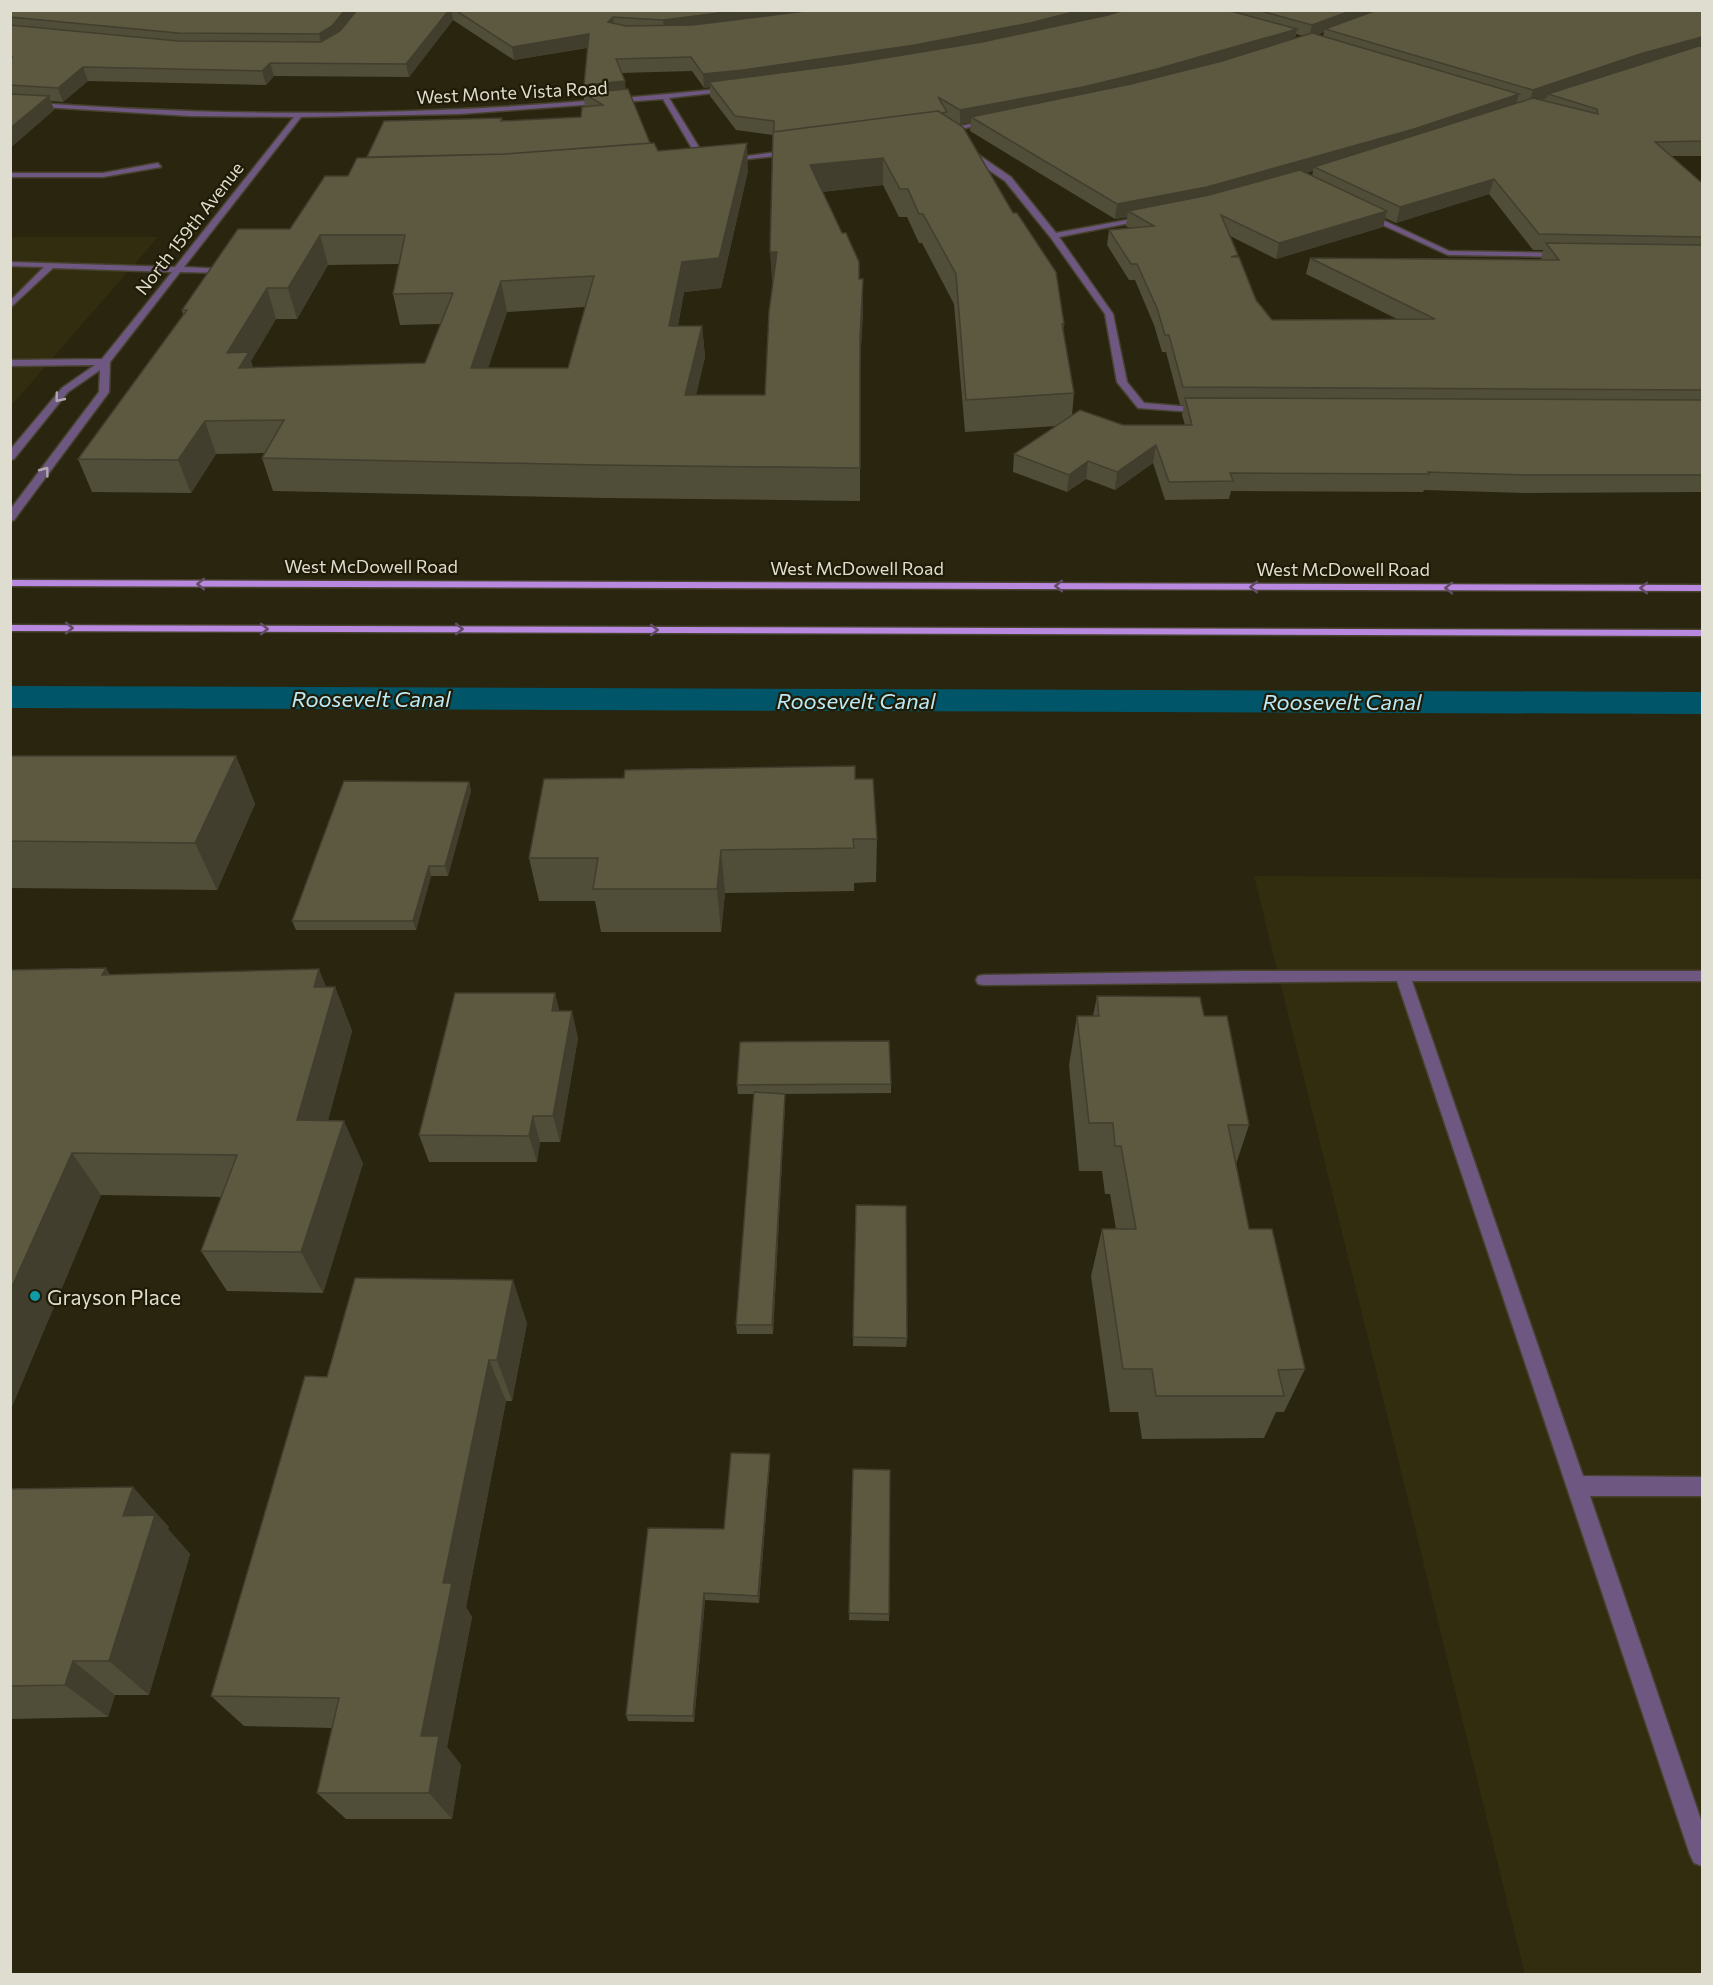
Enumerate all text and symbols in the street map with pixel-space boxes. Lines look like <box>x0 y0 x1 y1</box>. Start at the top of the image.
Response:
street label: West Monte Vista Road <box>416 76 608 108</box>
street label: North 159th Avenue <box>130 157 248 299</box>
one-way arrow <box>55 391 66 402</box>
one-way arrow <box>38 467 49 478</box>
street label: West McDowell Road <box>284 555 458 577</box>
street label: West McDowell Road <box>770 557 944 579</box>
street label: West McDowell Road <box>1256 558 1430 580</box>
one-way arrow <box>197 577 206 590</box>
one-way arrow <box>1055 580 1064 592</box>
one-way arrow <box>1250 581 1259 593</box>
one-way arrow <box>1445 582 1454 594</box>
one-way arrow <box>1640 582 1649 594</box>
one-way arrow <box>64 622 73 634</box>
one-way arrow <box>259 623 268 635</box>
one-way arrow <box>454 623 463 635</box>
one-way arrow <box>649 624 658 636</box>
water label: Roosevelt Canal <box>291 685 451 712</box>
water label: Roosevelt Canal <box>776 687 936 714</box>
water label: Roosevelt Canal <box>1262 688 1422 715</box>
place label: Grayson Place <box>47 1284 181 1309</box>
marker: Grayson Place <box>28 1289 42 1303</box>

